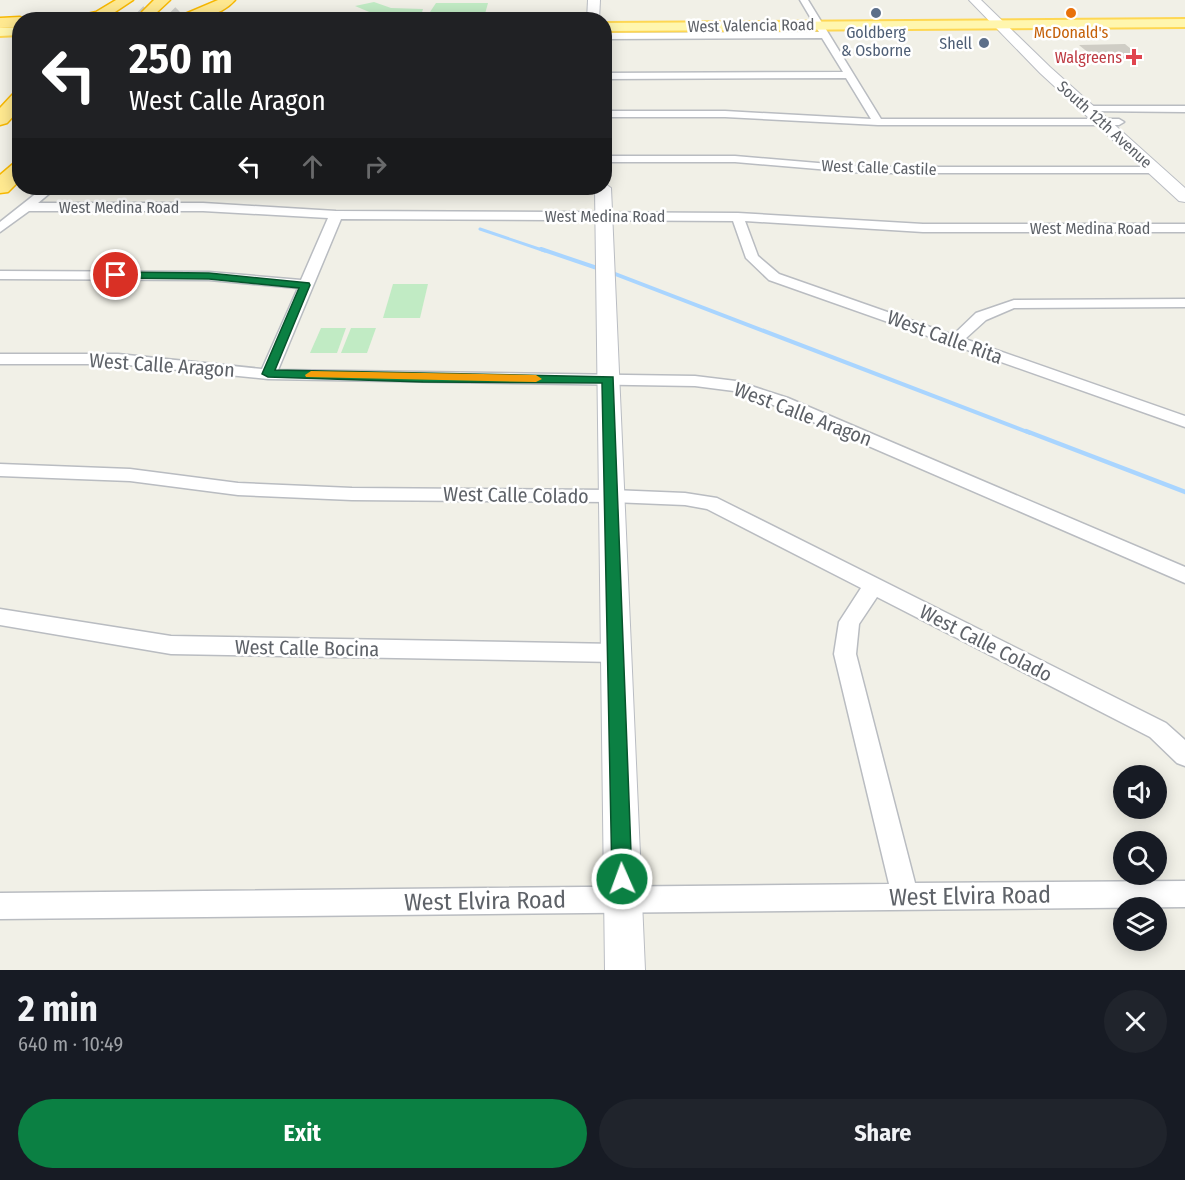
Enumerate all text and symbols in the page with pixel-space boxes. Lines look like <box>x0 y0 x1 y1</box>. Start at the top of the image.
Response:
marker: Goldberg & Osborne <box>869 6 883 20</box>
marker: McDonald's <box>1064 6 1078 20</box>
street label: West Valencia Road <box>687 15 815 36</box>
place label: Goldberg & Osborne <box>841 23 911 60</box>
place label: McDonald's <box>1034 23 1108 42</box>
text: 250 m <box>129 34 233 84</box>
place label: Shell <box>939 34 972 53</box>
icon: left <box>30 36 108 114</box>
marker: Shell <box>977 36 991 50</box>
place label: Walgreens <box>1055 48 1122 67</box>
marker: Walgreens <box>1127 50 1141 64</box>
street label: South 12th Avenue <box>1053 77 1156 172</box>
text: West Calle Aragon <box>129 85 326 117</box>
icon: left <box>233 150 266 183</box>
icon: ahead <box>296 150 329 183</box>
icon: right <box>359 150 392 183</box>
street label: West Calle Castile <box>821 156 937 179</box>
street label: West Medina Road <box>59 198 179 217</box>
street label: West Medina Road <box>545 207 665 226</box>
street label: West Medina Road <box>1030 219 1150 238</box>
pin <box>90 249 141 300</box>
icon: arrive <box>99 258 132 291</box>
street label: West Calle Rita <box>884 305 1006 369</box>
street label: West Calle Aragon <box>89 348 235 382</box>
street label: West Calle Aragon <box>731 377 875 451</box>
street label: West Calle Colado <box>443 482 589 508</box>
street label: West Calle Colado <box>916 599 1056 687</box>
street label: West Calle Bocina <box>235 635 379 661</box>
map controls <box>1113 765 1167 951</box>
button: sound <box>1113 765 1167 819</box>
button: search <box>1113 831 1167 885</box>
position arrow <box>590 847 654 911</box>
street label: West Elvira Road <box>889 881 1051 911</box>
street label: West Elvira Road <box>404 886 566 916</box>
button: layers <box>1113 897 1167 951</box>
text: 2 min <box>18 987 98 1031</box>
button: close <box>1104 990 1167 1053</box>
text: 640 m · 10:49 <box>18 1032 123 1056</box>
button: Exit <box>18 1099 587 1168</box>
button: Share <box>599 1099 1167 1168</box>

